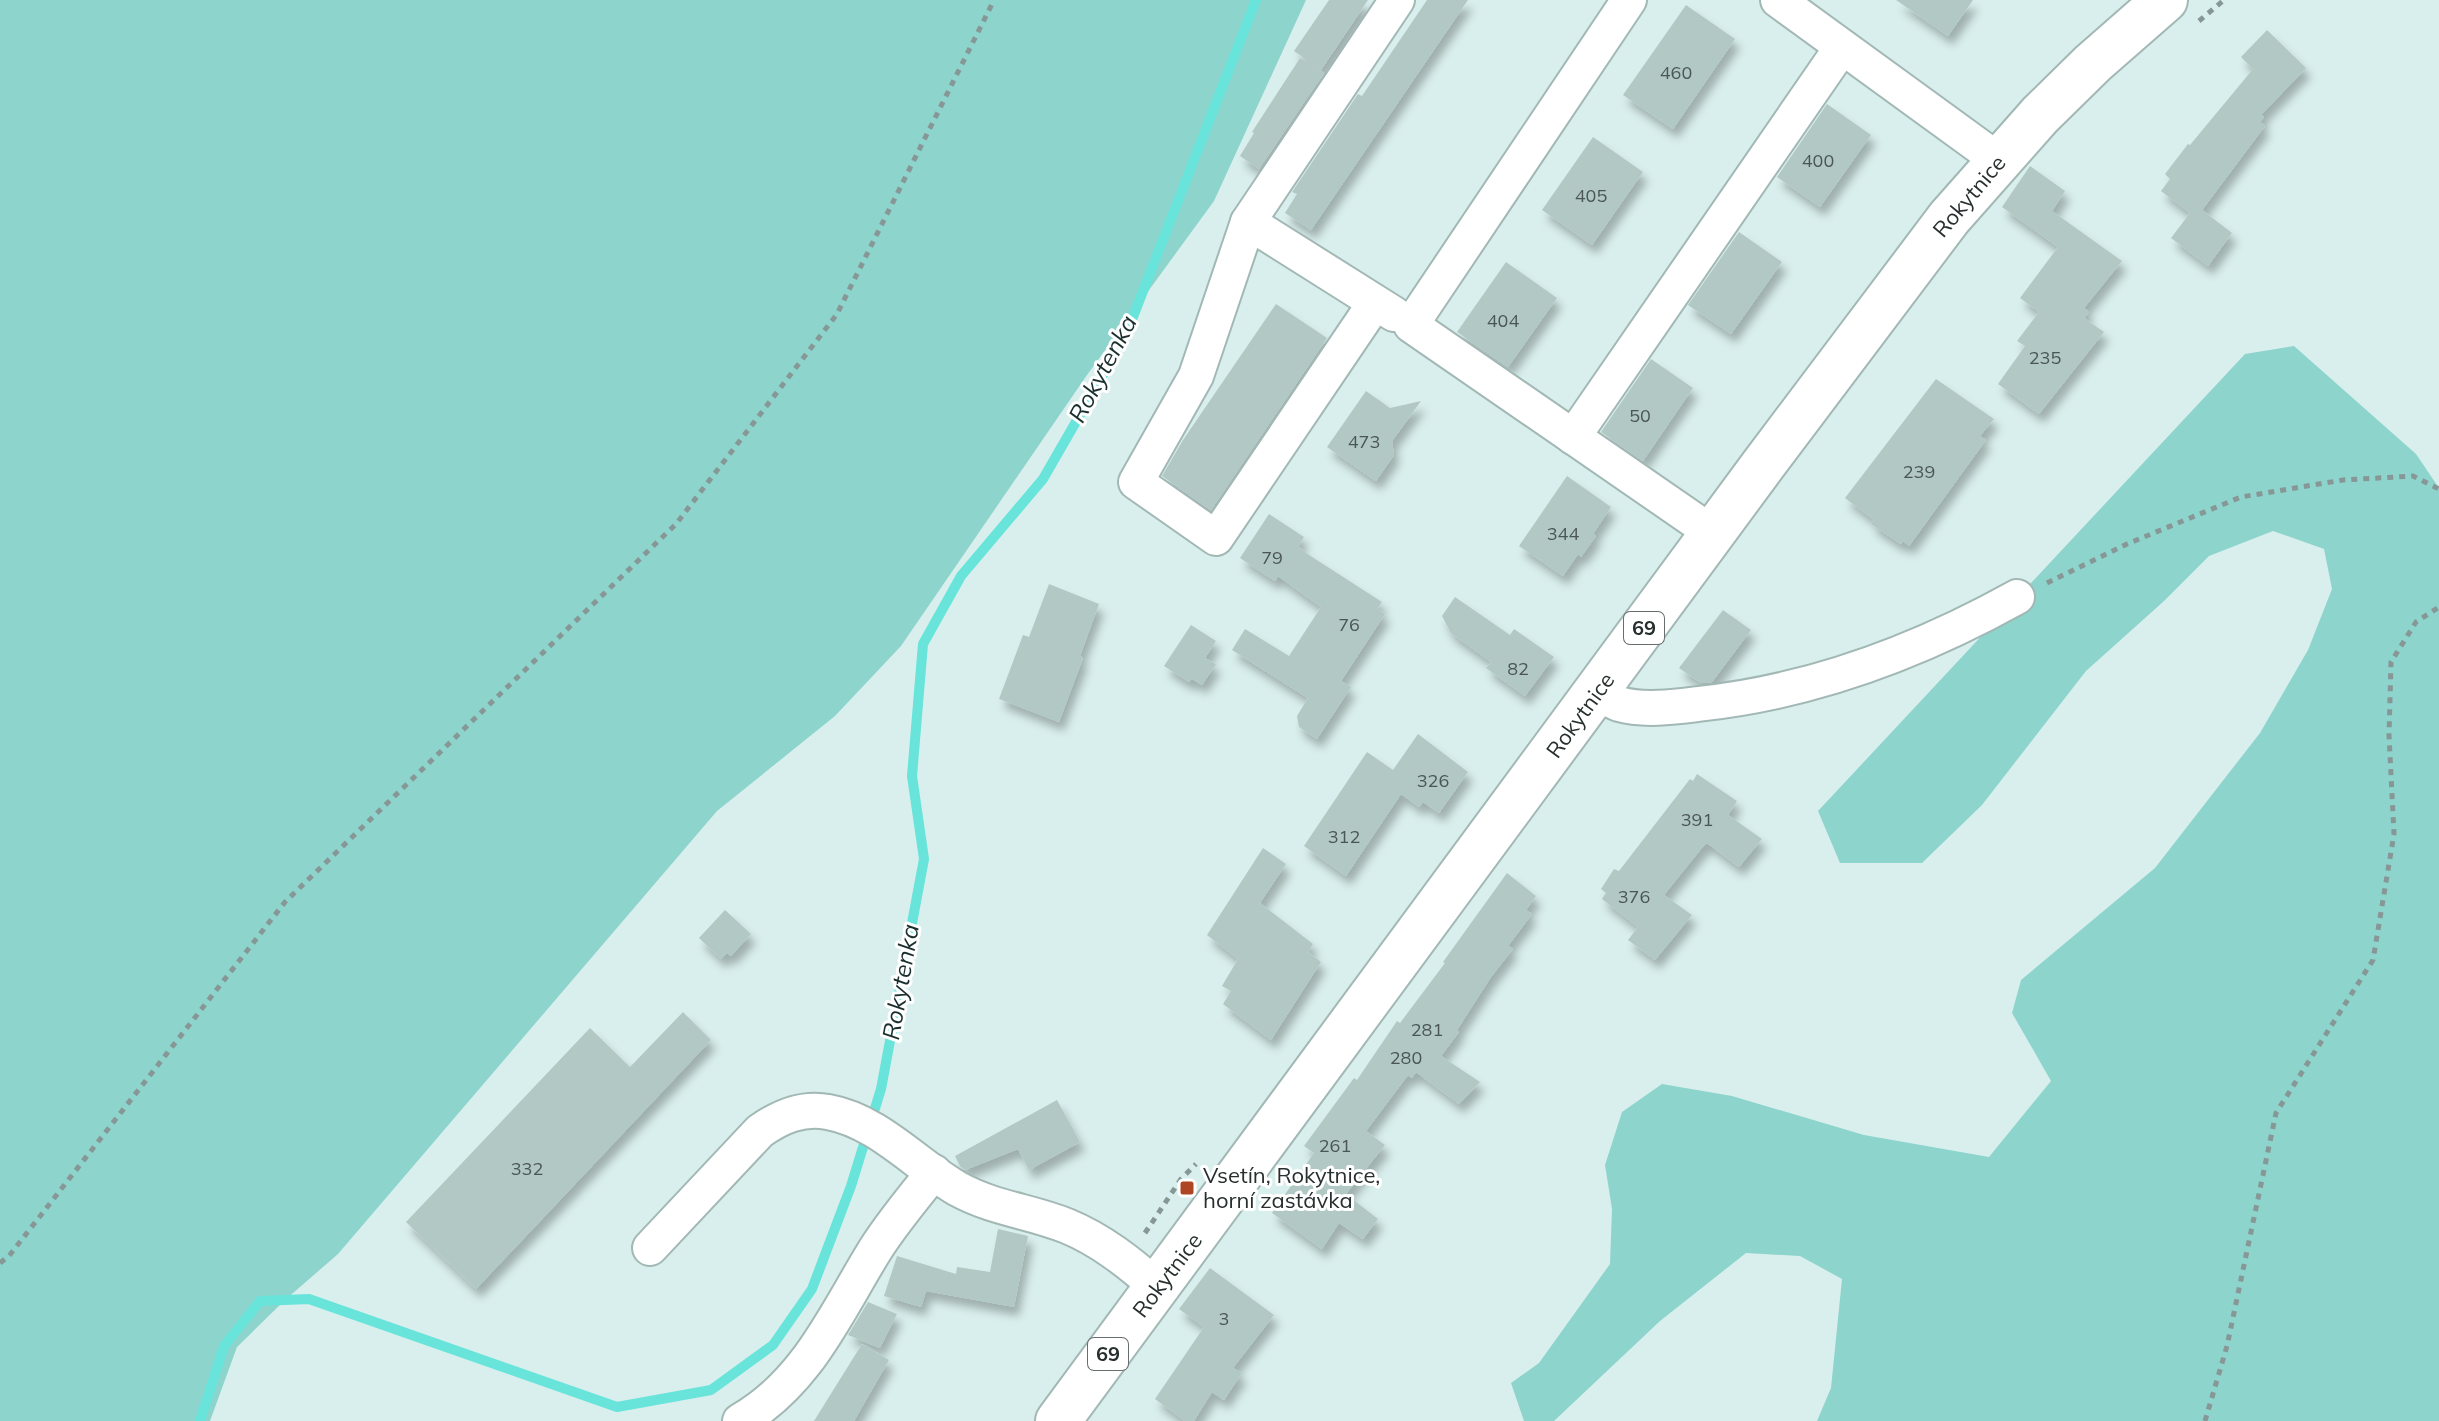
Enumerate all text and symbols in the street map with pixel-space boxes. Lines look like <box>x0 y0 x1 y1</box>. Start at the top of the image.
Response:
house number: 460 <box>1660 61 1692 84</box>
house number: 400 <box>1802 149 1834 172</box>
street label: Rokytnice <box>1927 149 2011 243</box>
house number: 405 <box>1575 184 1607 207</box>
house number: 404 <box>1487 309 1519 332</box>
water label: Rokytenka <box>1061 310 1143 427</box>
house number: 235 <box>2029 346 2061 369</box>
house number: 50 <box>1629 404 1651 427</box>
house number: 473 <box>1348 430 1380 453</box>
house number: 239 <box>1903 460 1935 483</box>
house number: 344 <box>1547 522 1579 545</box>
house number: 79 <box>1261 546 1283 569</box>
road number: 69 <box>1624 612 1664 644</box>
house number: 76 <box>1338 613 1360 636</box>
house number: 82 <box>1507 657 1529 680</box>
street label: Rokytnice <box>1540 667 1620 763</box>
house number: 326 <box>1417 769 1449 792</box>
house number: 391 <box>1681 808 1713 831</box>
house number: 312 <box>1328 825 1360 848</box>
house number: 376 <box>1618 885 1650 908</box>
water label: Rokytenka <box>875 922 925 1042</box>
house number: 281 <box>1411 1018 1443 1041</box>
house number: 280 <box>1390 1046 1422 1069</box>
house number: 261 <box>1319 1134 1351 1157</box>
house number: 332 <box>511 1157 543 1180</box>
place label: Vsetín, Rokytnice, horní zastávka <box>1203 1161 1380 1214</box>
marker: Vsetín, Rokytnice, horní zastávka <box>1178 1179 1196 1197</box>
street label: Rokytnice <box>1126 1227 1208 1323</box>
house number: 3 <box>1219 1307 1229 1330</box>
road number: 69 <box>1088 1338 1128 1370</box>

